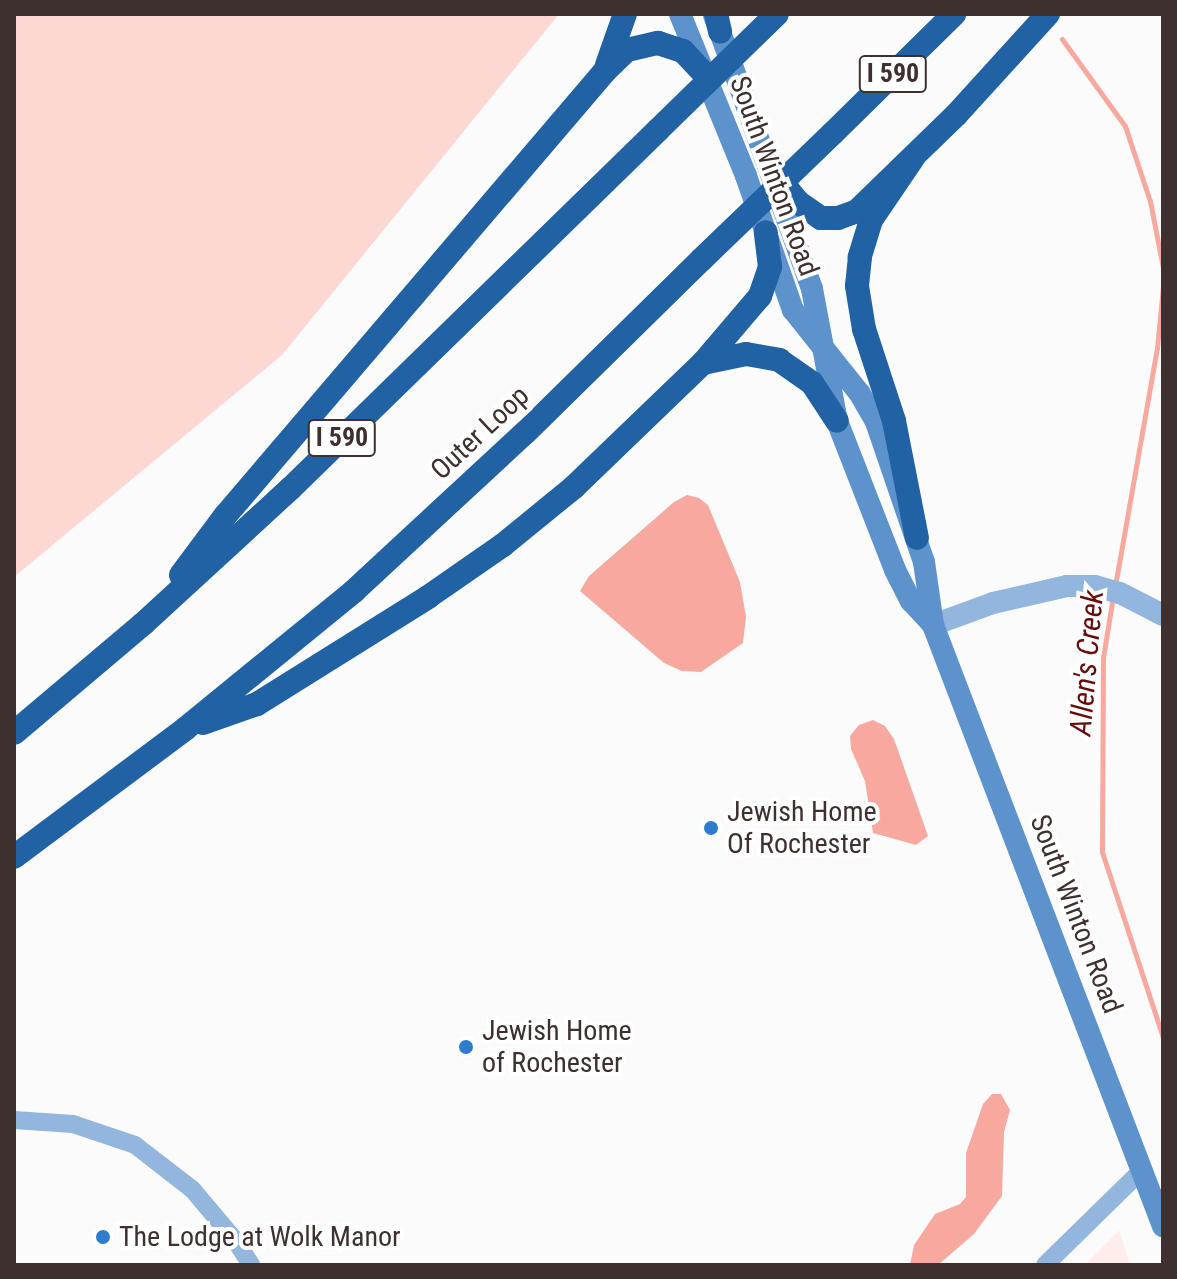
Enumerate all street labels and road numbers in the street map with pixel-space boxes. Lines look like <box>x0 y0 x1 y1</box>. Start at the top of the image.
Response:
road number: I 590 <box>857 52 929 96</box>
street label: South Winton Road <box>722 72 826 280</box>
street label: Outer Loop <box>424 379 536 487</box>
road number: I 590 <box>306 416 378 460</box>
street label: South Winton Road <box>1023 810 1129 1018</box>

